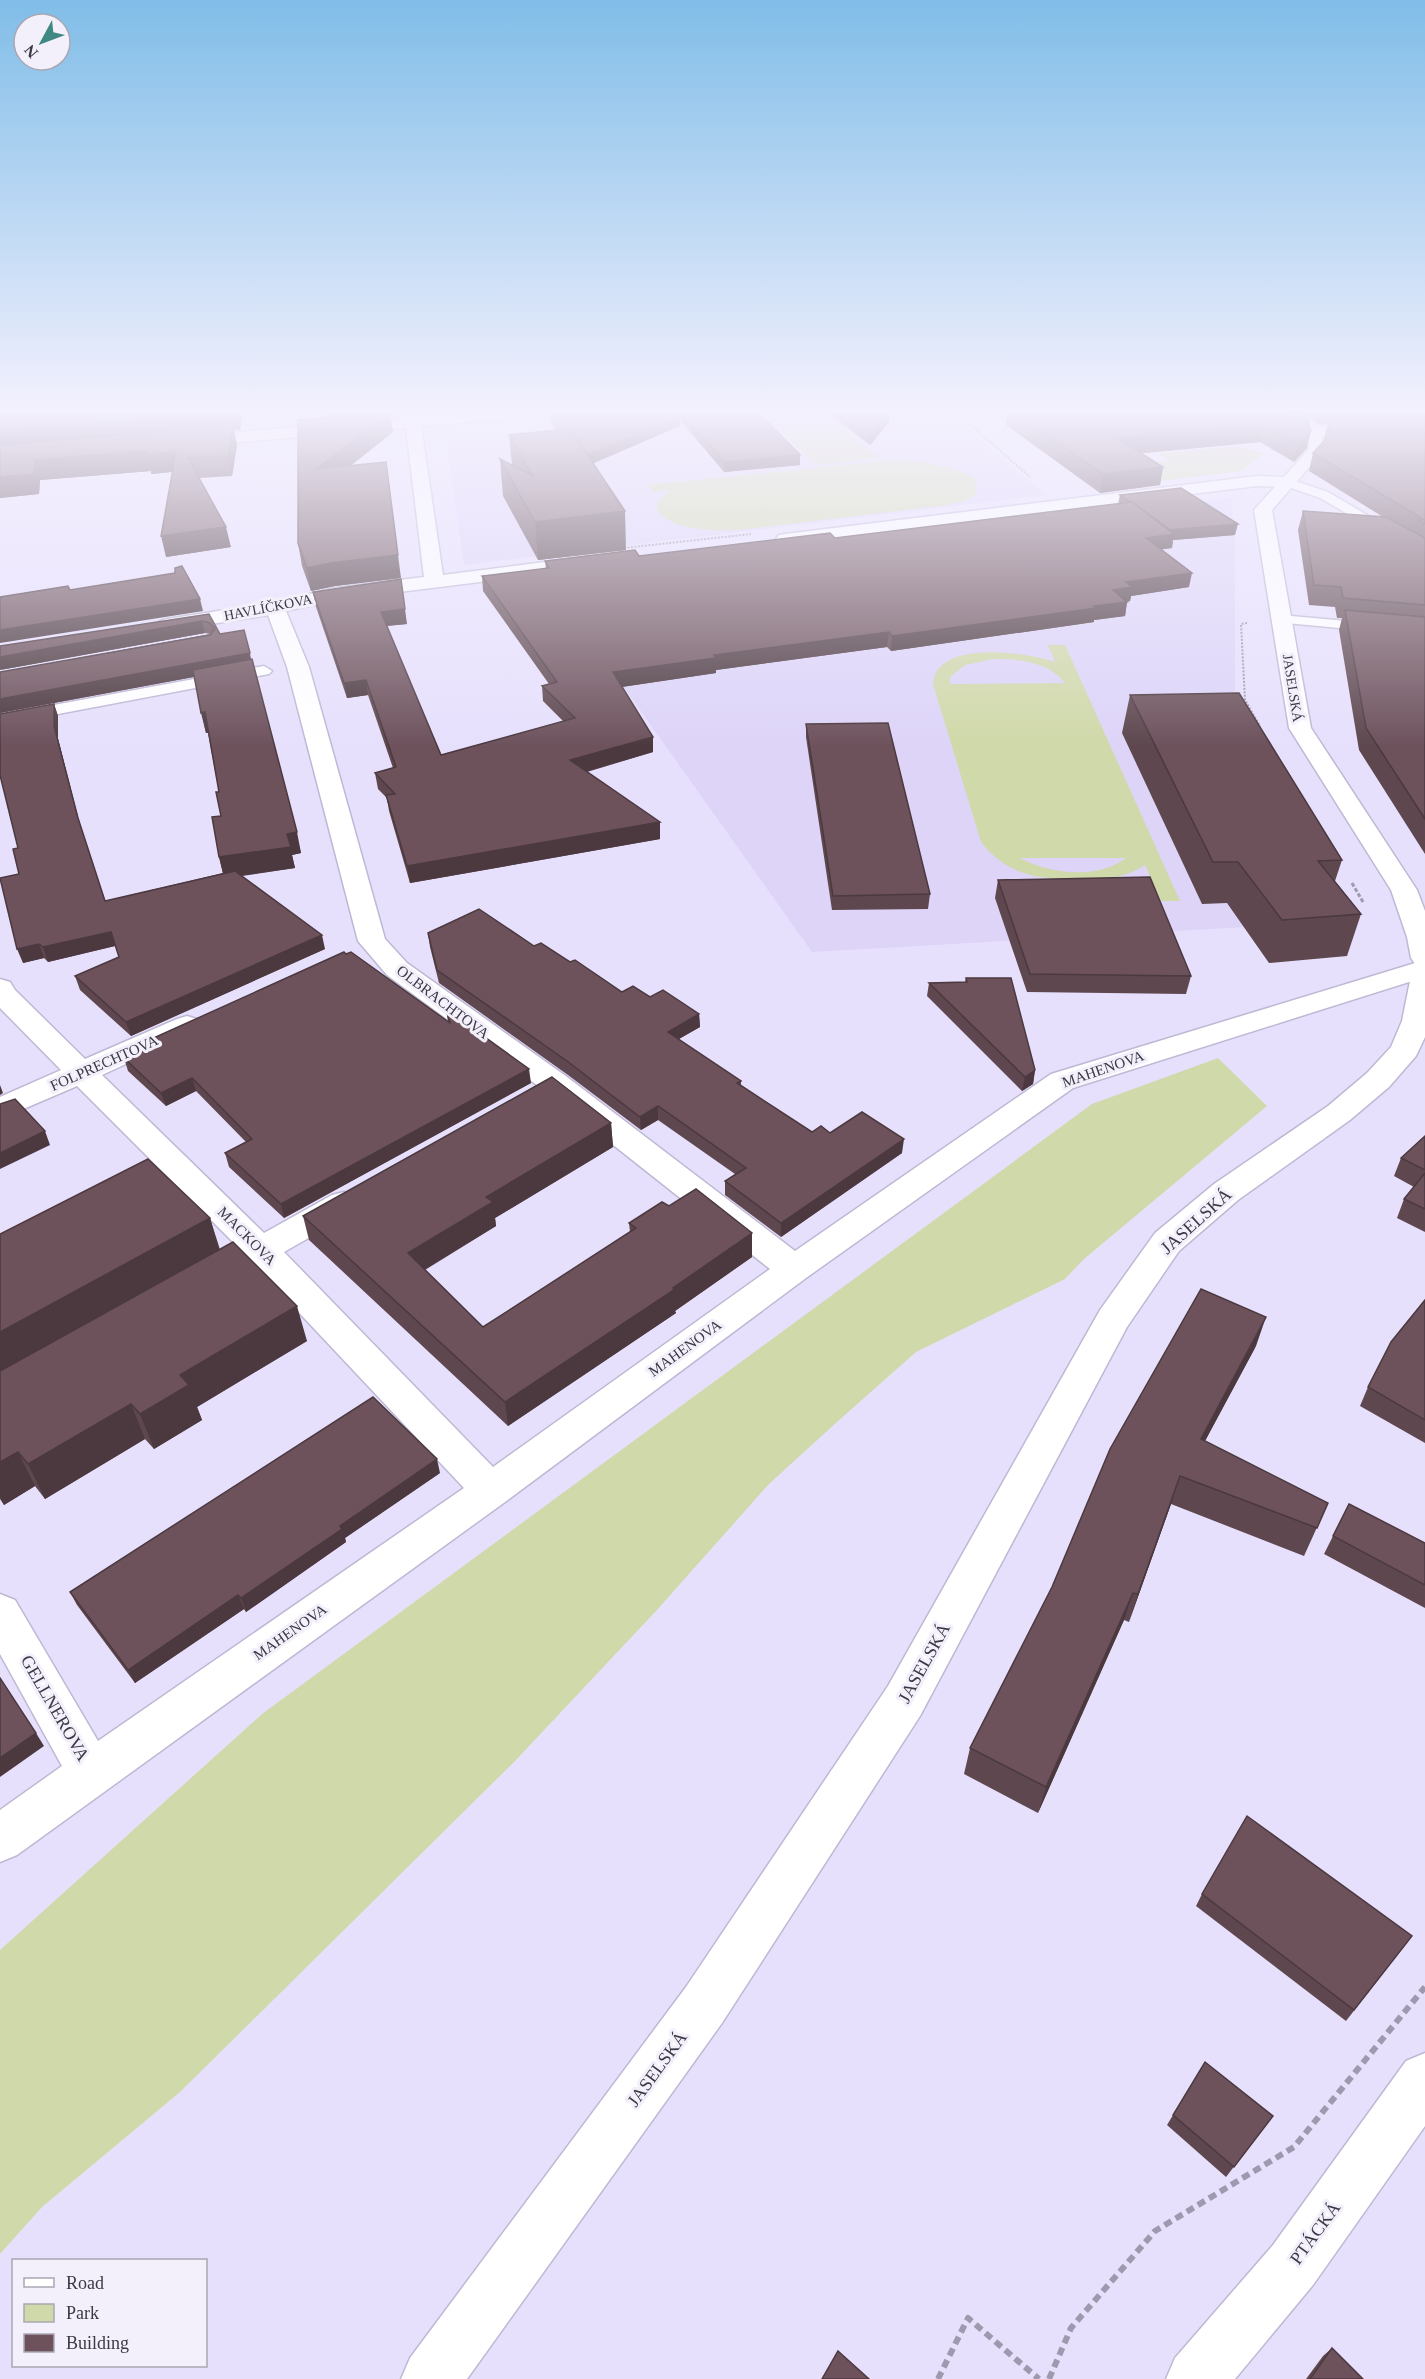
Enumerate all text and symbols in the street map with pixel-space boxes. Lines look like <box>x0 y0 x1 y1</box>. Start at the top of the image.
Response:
north arrow <box>12 12 72 72</box>
text: N <box>21 41 41 61</box>
street label: HAVLÍČKOVA <box>222 590 314 623</box>
street label: JASELSKÁ <box>1280 653 1306 724</box>
street label: OLBRACHTOVA <box>394 962 492 1042</box>
street label: FOLPRECHTOVA <box>48 1032 160 1094</box>
street label: MAHENOVA <box>1060 1047 1146 1090</box>
street label: JASELSKÁ <box>1156 1183 1235 1258</box>
street label: MACKOVA <box>215 1204 279 1268</box>
street label: MAHENOVA <box>646 1316 724 1380</box>
street label: MAHENOVA <box>250 1601 330 1663</box>
street label: JASELSKÁ <box>893 1619 954 1706</box>
street label: GELLNEROVA <box>17 1652 93 1764</box>
street label: JASELSKÁ <box>622 2027 691 2110</box>
street label: PTÁCKÁ <box>1285 2197 1344 2268</box>
legend <box>12 2259 207 2367</box>
text: Road <box>66 2273 104 2293</box>
text: Park <box>66 2303 99 2323</box>
text: Building <box>66 2333 129 2353</box>

